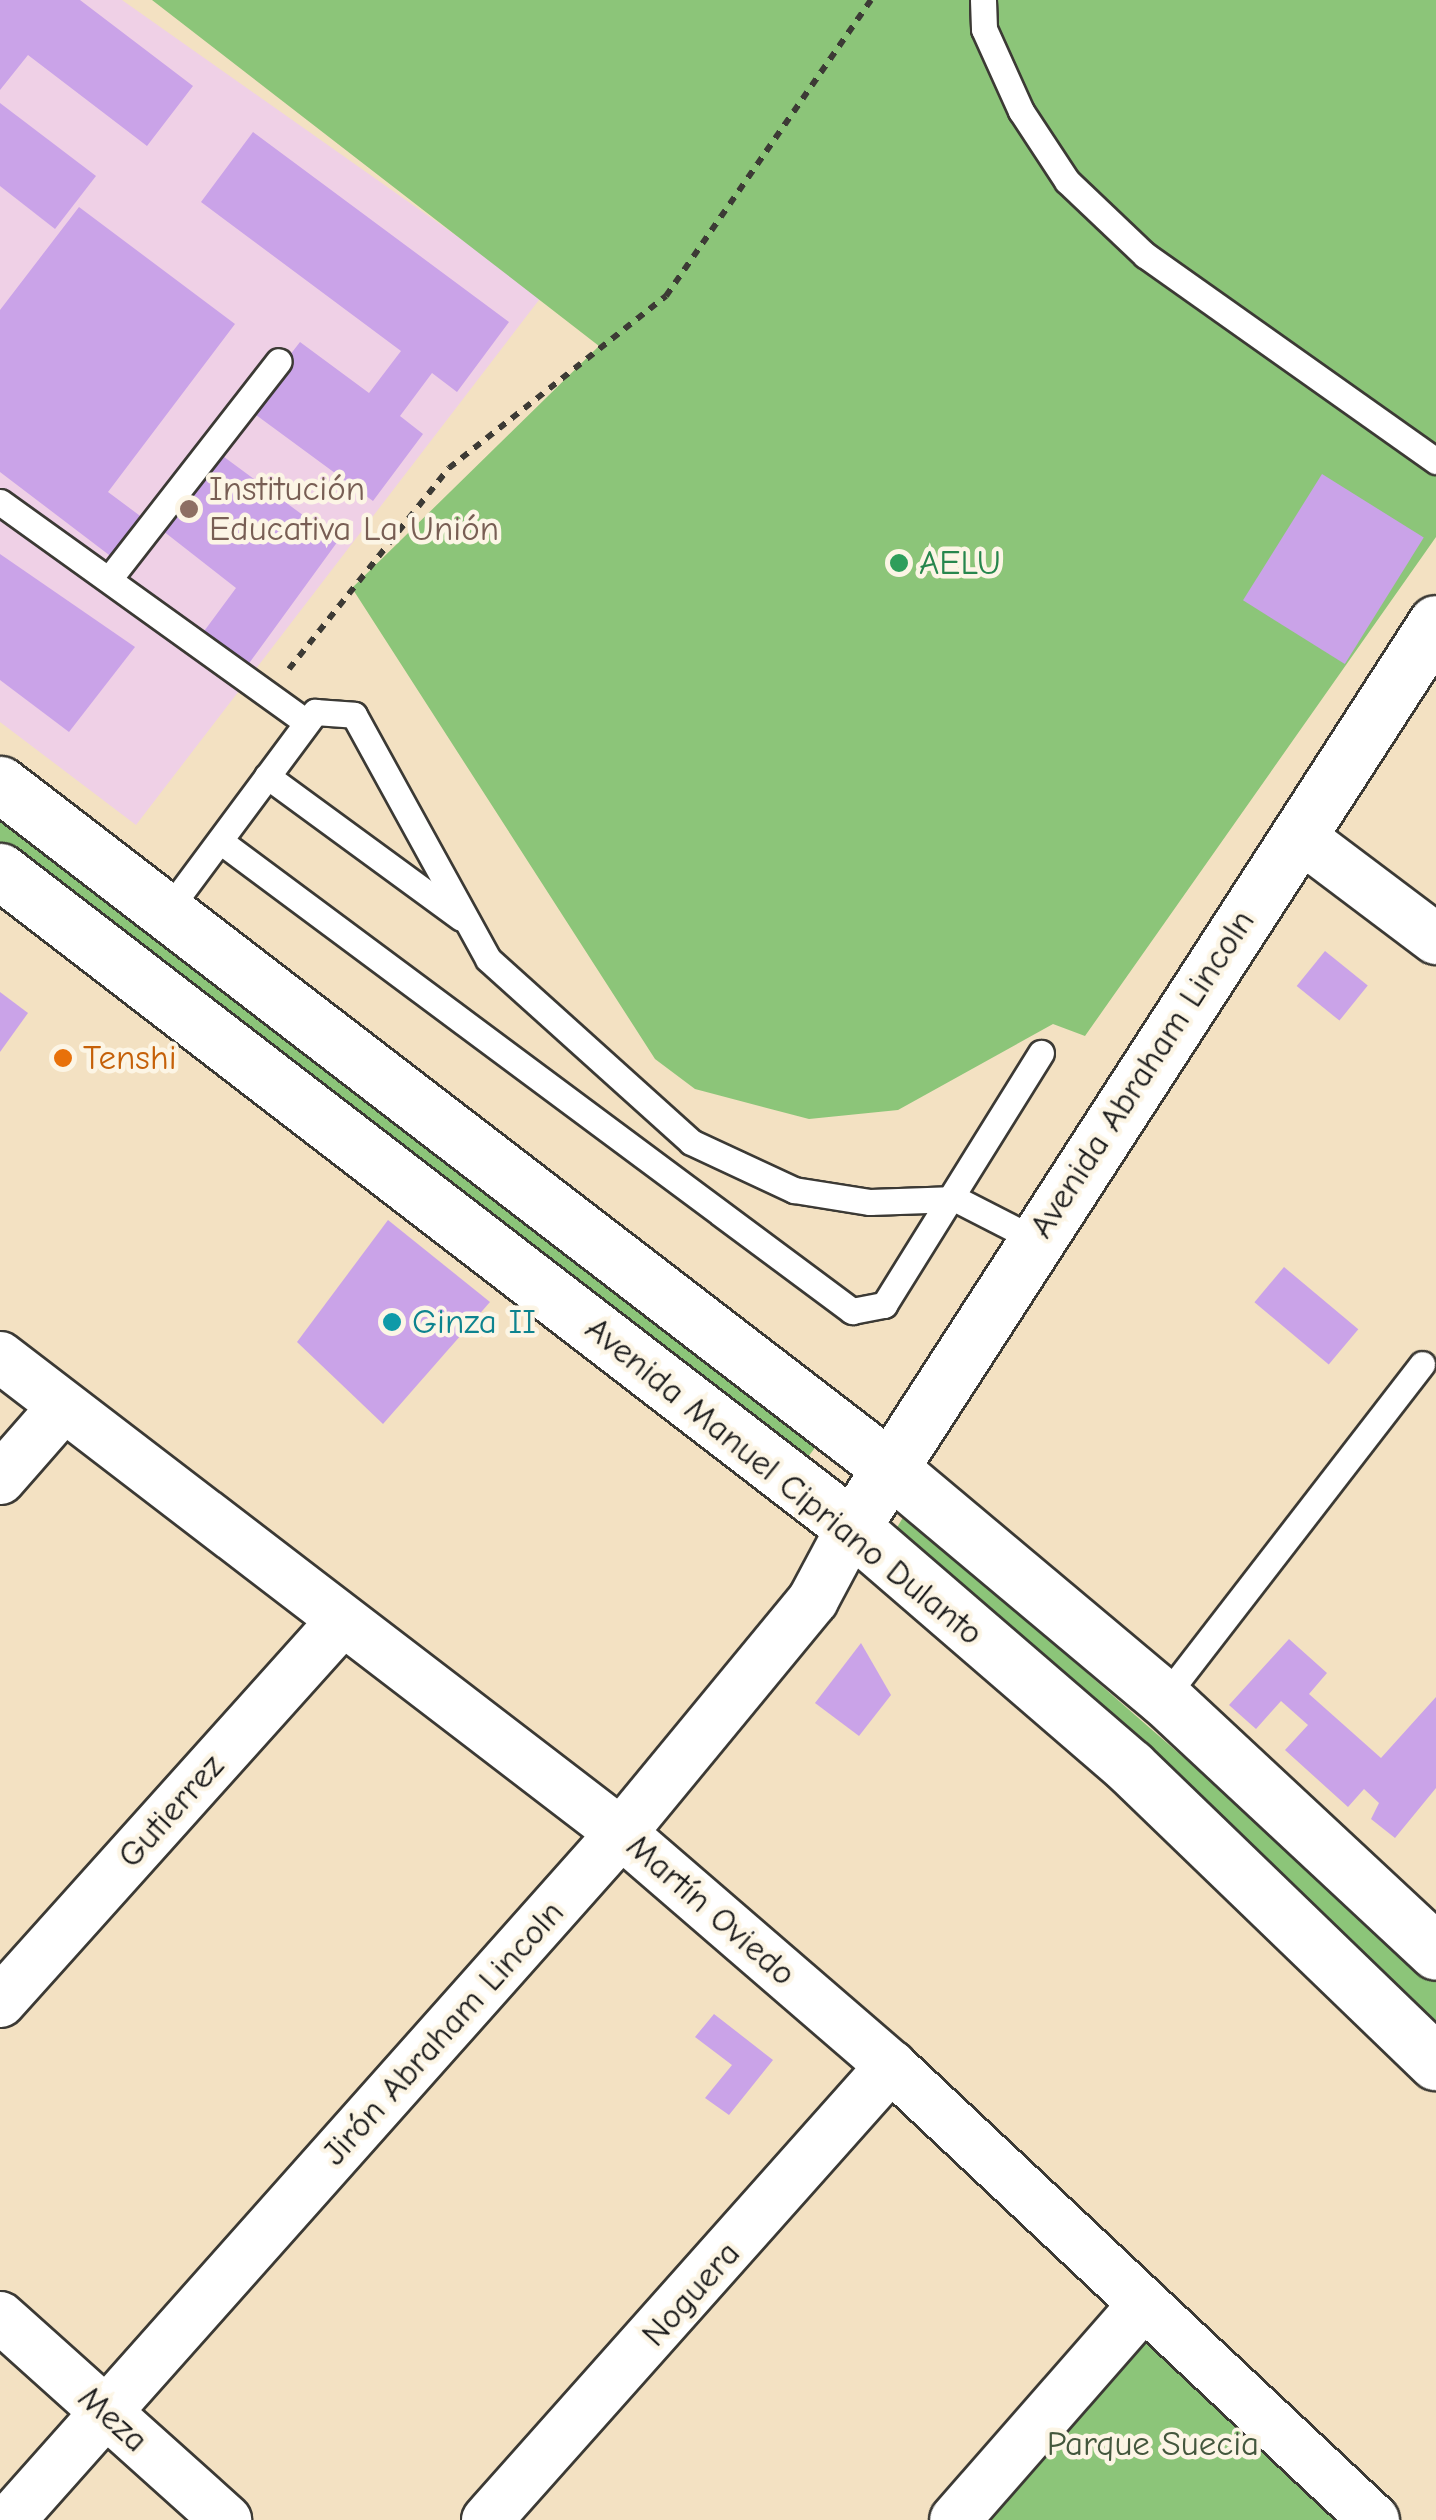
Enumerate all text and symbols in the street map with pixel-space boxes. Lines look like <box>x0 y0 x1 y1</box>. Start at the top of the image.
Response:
place label: Institución Educativa La Unión <box>209 468 499 550</box>
marker: Institución Educativa La Unión <box>178 498 200 520</box>
place label: AELU <box>919 542 1001 584</box>
marker: AELU <box>888 552 910 574</box>
street label: Avenida Abraham Lincoln <box>1020 902 1264 1246</box>
place label: Tenshi <box>83 1037 177 1079</box>
marker: Tenshi <box>52 1047 74 1069</box>
place label: Ginza II <box>412 1301 536 1343</box>
street label: Avenida Manuel Cipriano Dulanto <box>577 1308 991 1654</box>
marker: Ginza II <box>381 1311 403 1333</box>
street label: Gutierrez <box>109 1746 233 1876</box>
street label: Martín Oviedo <box>618 1825 804 1995</box>
street label: Jirón Abraham Lincoln <box>313 1892 573 2174</box>
street label: Noguera <box>633 2233 749 2355</box>
street label: Meza <box>69 2377 157 2461</box>
park label: Parque Suecia <box>1047 2423 1259 2465</box>

